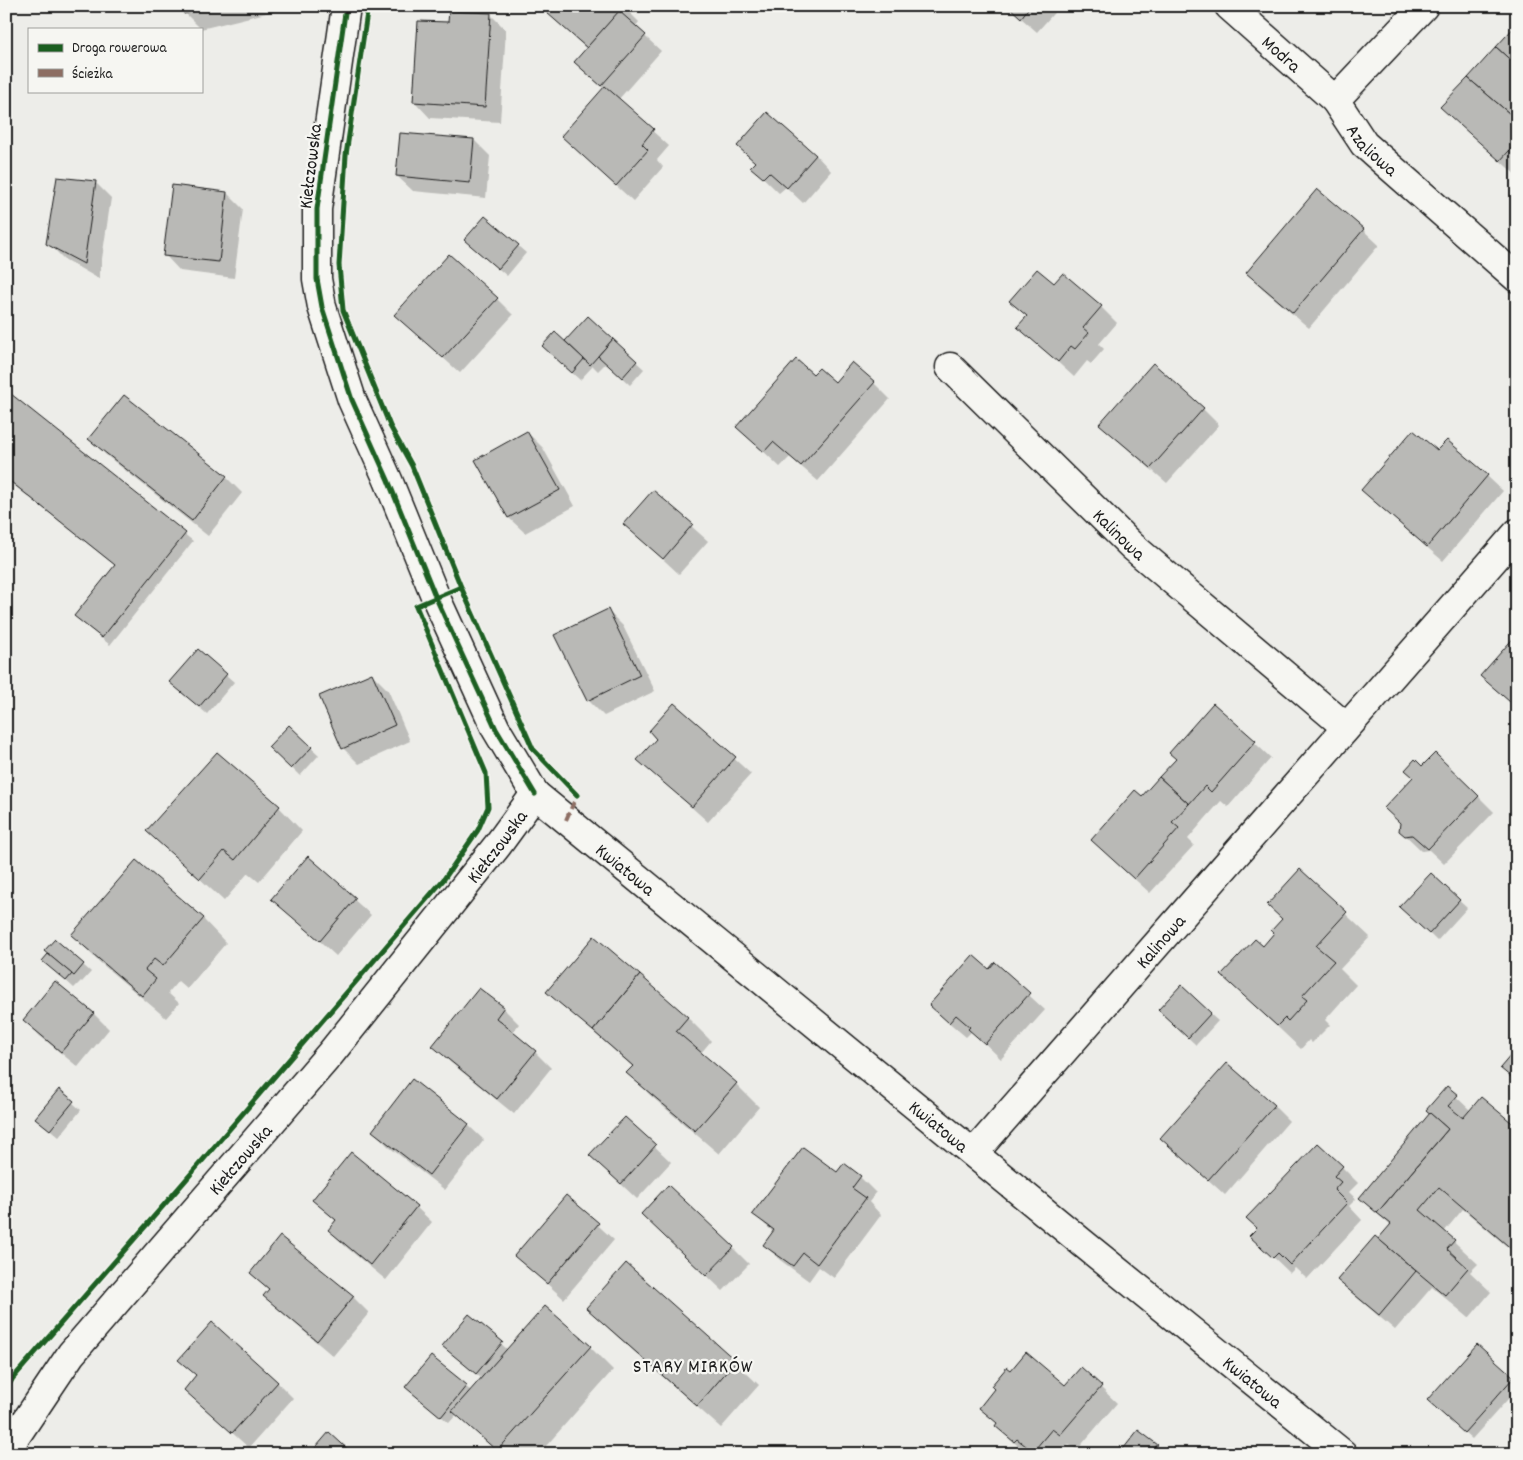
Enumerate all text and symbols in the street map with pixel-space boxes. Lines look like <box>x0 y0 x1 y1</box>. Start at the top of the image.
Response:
legend <box>28 28 202 92</box>
street label: Modra <box>1254 31 1306 81</box>
text: Droga rowerowa <box>72 38 167 60</box>
text: Ścieżka <box>72 64 113 86</box>
street label: Azaliowa <box>1338 120 1403 185</box>
street label: Kiełczowska <box>294 121 331 211</box>
street label: Kalinowa <box>1085 504 1151 569</box>
street label: Kiełczowska <box>462 805 536 890</box>
street label: Kwiatowa <box>588 839 660 905</box>
street label: Kalinowa <box>1131 909 1194 976</box>
street label: Kwiatowa <box>901 1096 974 1162</box>
street label: Kiełczowska <box>204 1119 281 1203</box>
street label: Kwiatowa <box>1215 1351 1288 1417</box>
district label: STARY MIRKÓW <box>633 1354 753 1382</box>

